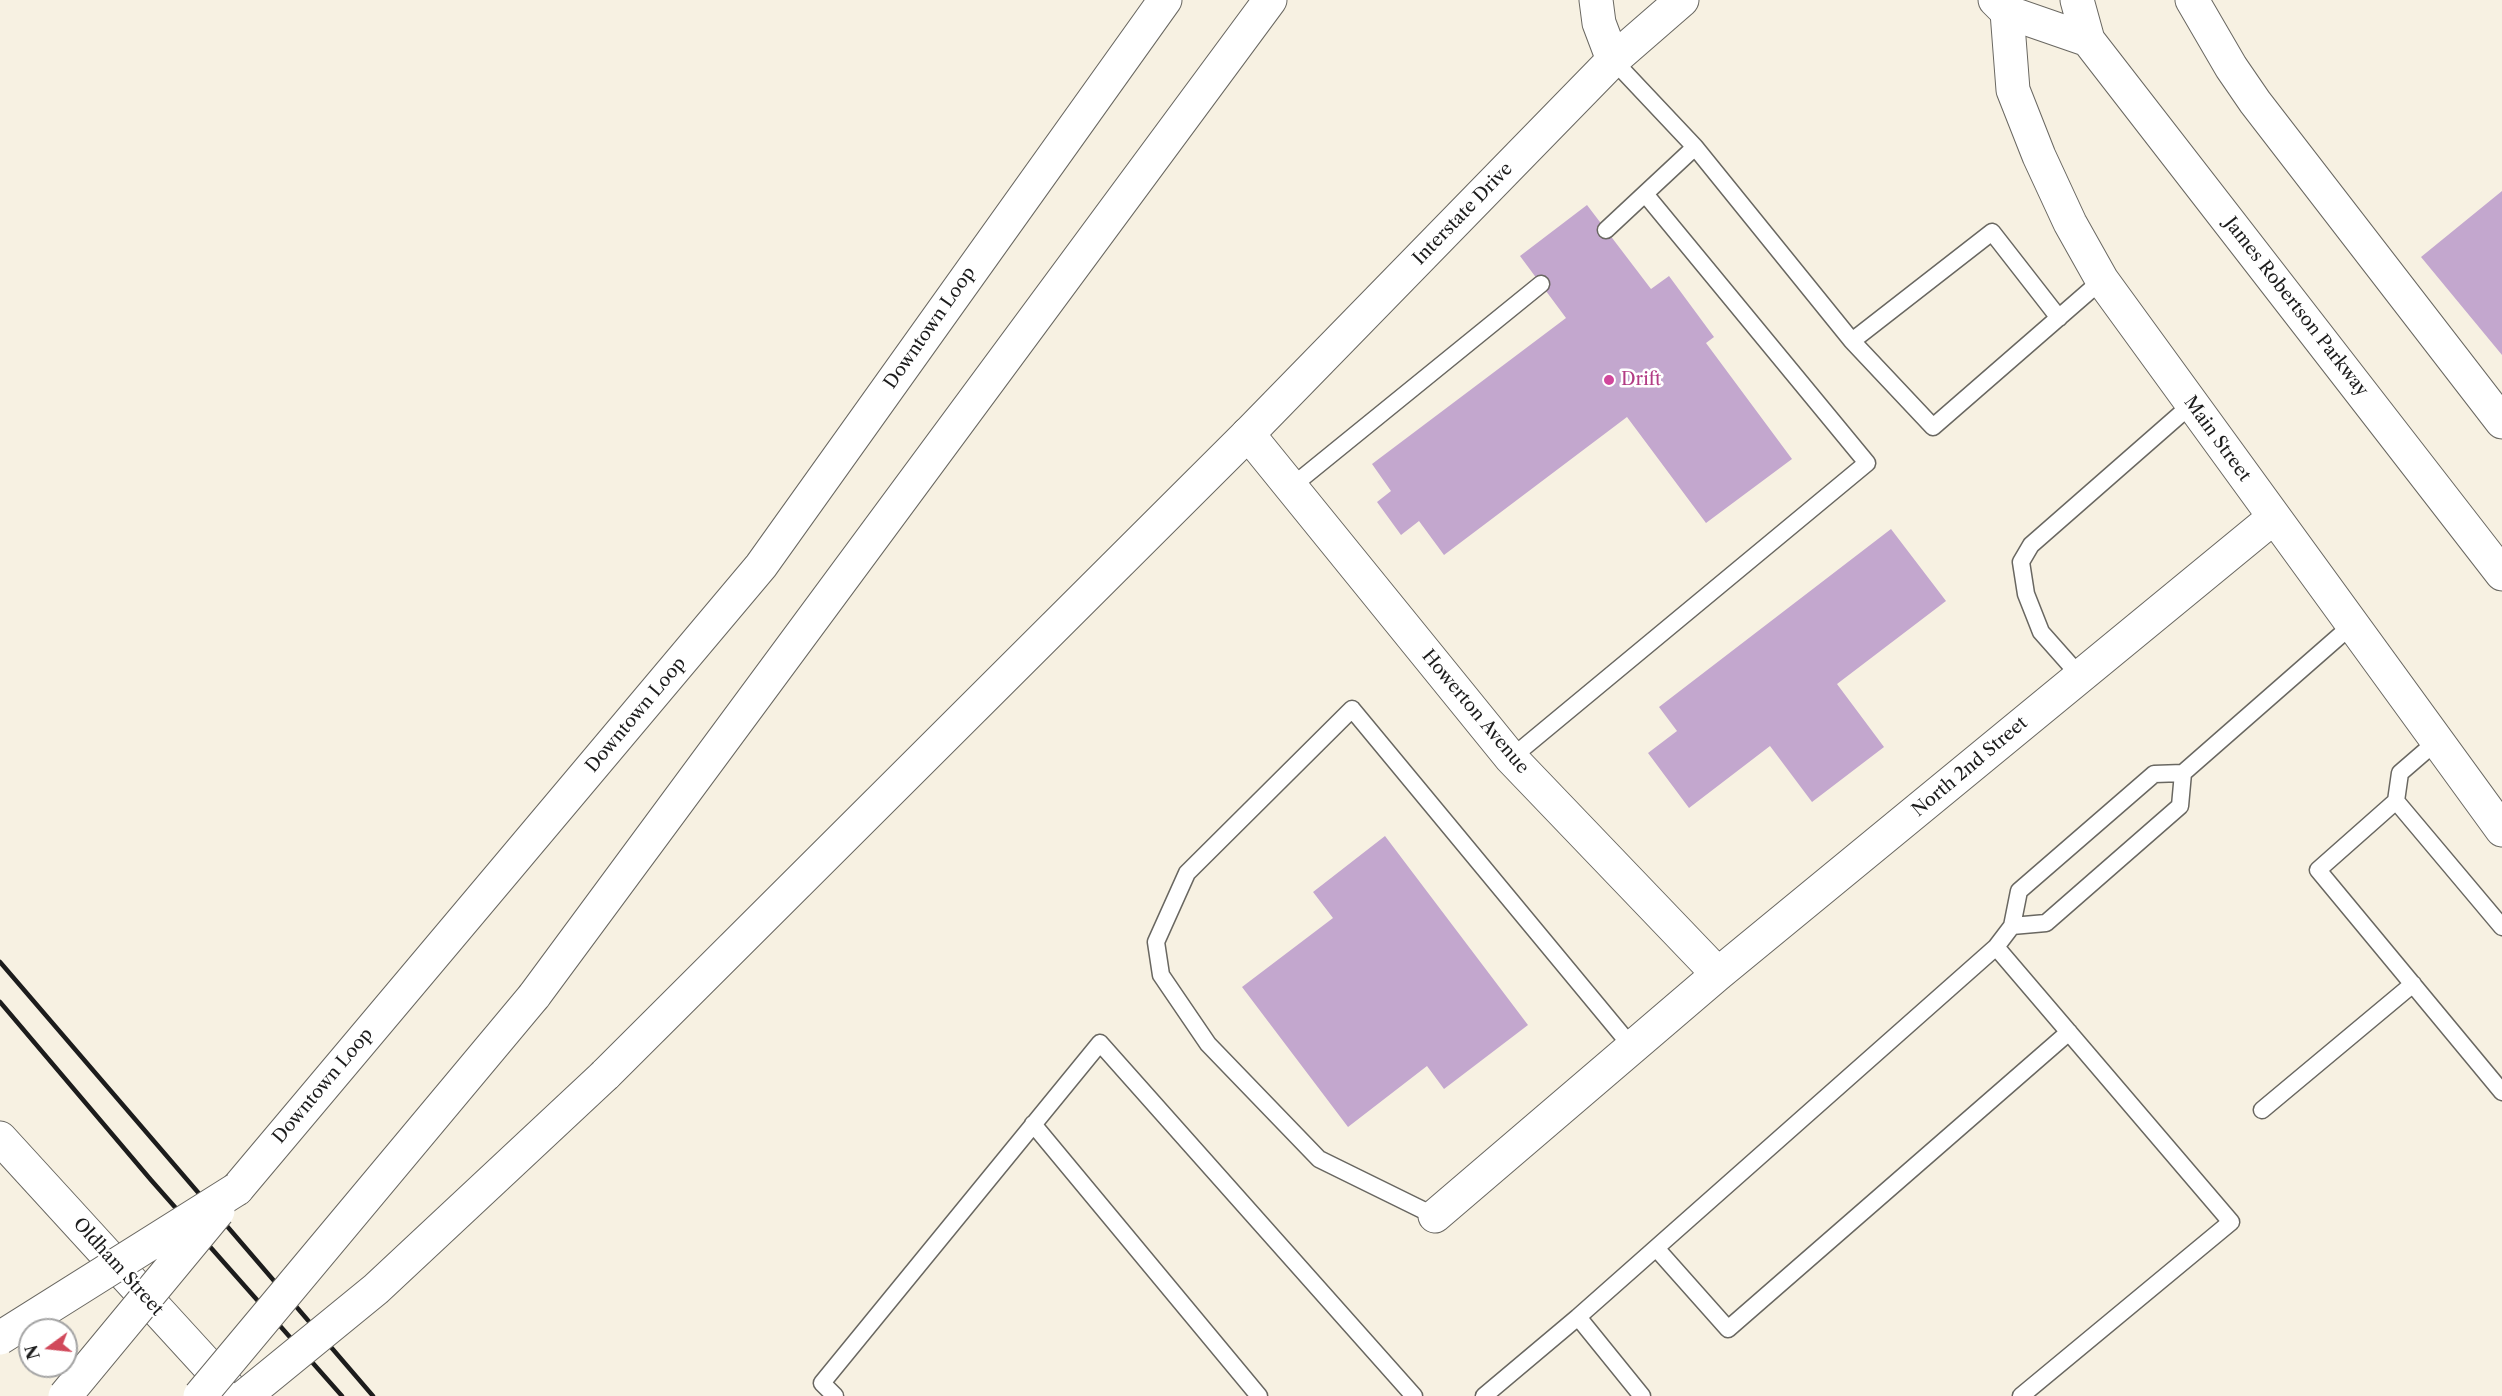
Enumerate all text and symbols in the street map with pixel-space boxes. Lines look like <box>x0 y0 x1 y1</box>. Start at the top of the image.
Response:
street label: Interstate Drive <box>1409 158 1517 270</box>
street label: James Robertson Parkway <box>2219 213 2373 401</box>
street label: Downtown Loop <box>880 263 980 393</box>
place label: Drift <box>1621 369 1661 391</box>
marker: Drift <box>1602 373 1616 387</box>
street label: Main Street <box>2179 392 2255 486</box>
street label: Howerton Avenue <box>1417 646 1533 778</box>
street label: Downtown Loop <box>581 653 691 777</box>
street label: North 2nd Street <box>1908 712 2032 822</box>
street label: Downtown Loop <box>268 1024 378 1148</box>
street label: Oldham Street <box>68 1214 168 1320</box>
north arrow <box>18 1318 78 1378</box>
text: N <box>21 1343 44 1361</box>

